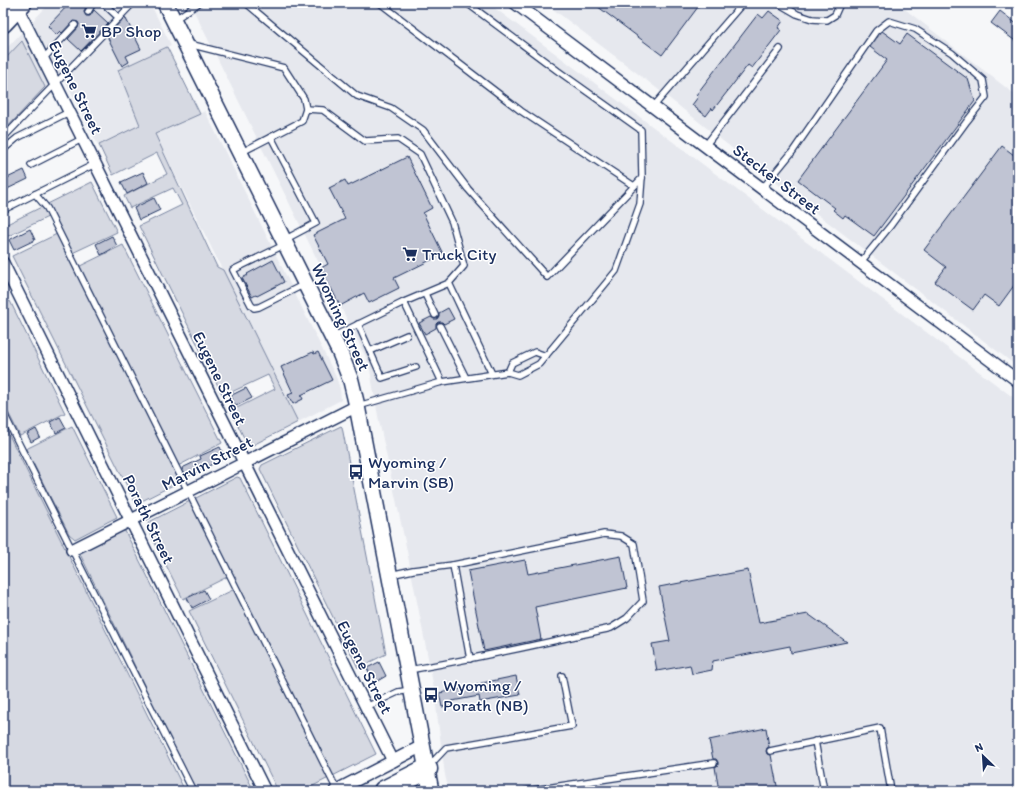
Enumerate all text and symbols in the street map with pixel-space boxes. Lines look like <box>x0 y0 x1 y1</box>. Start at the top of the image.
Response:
place label: BP Shop <box>101 21 161 41</box>
supermarket icon: BP Shop <box>80 22 98 40</box>
street label: Eugene Street <box>45 37 108 138</box>
street label: Stecker Street <box>729 140 825 218</box>
place label: Truck City <box>422 244 496 264</box>
supermarket icon: Truck City <box>401 245 419 263</box>
street label: Wyoming Street <box>307 260 375 374</box>
street label: Eugene Street <box>189 328 252 429</box>
street label: Marvin Street <box>158 431 256 495</box>
place label: Wyoming / Marvin (SB) <box>368 452 454 492</box>
bus stop icon: Wyoming / Marvin (SB) <box>347 463 365 481</box>
street label: Porath Street <box>119 471 179 567</box>
street label: Eugene Street <box>333 617 397 717</box>
place label: Wyoming / Porath (NB) <box>443 675 529 715</box>
bus stop icon: Wyoming / Porath (NB) <box>422 686 440 704</box>
north arrow <box>963 736 1003 776</box>
text: N <box>973 740 985 755</box>

